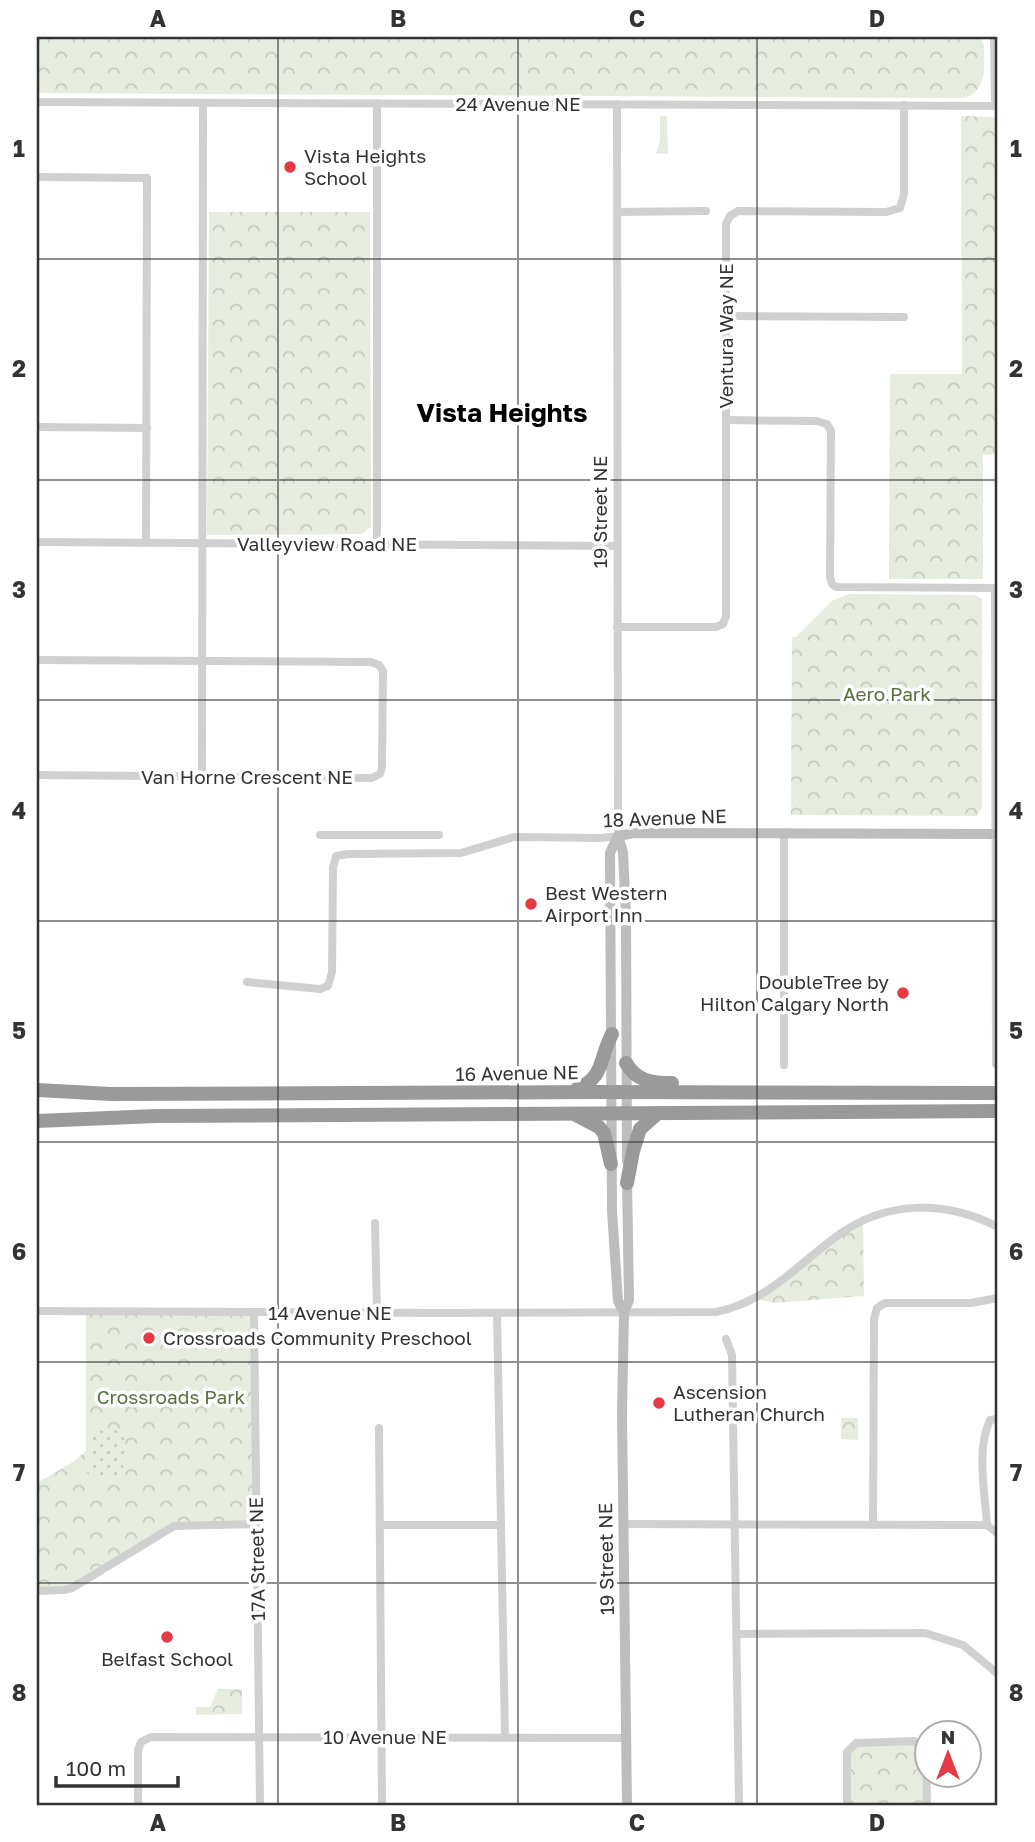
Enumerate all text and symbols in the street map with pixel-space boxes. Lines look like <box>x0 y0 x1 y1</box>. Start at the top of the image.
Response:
text: A <box>150 4 167 32</box>
text: B <box>390 4 406 32</box>
text: C <box>629 4 645 32</box>
text: D <box>869 4 885 32</box>
street label: 24 Avenue NE <box>455 92 581 115</box>
text: 1 <box>13 134 25 162</box>
text: 1 <box>1010 134 1022 162</box>
place label: Vista Heights School <box>304 144 426 189</box>
marker: Vista Heights School <box>282 159 298 175</box>
street label: Ventura Way NE <box>714 263 737 409</box>
text: 2 <box>12 354 26 382</box>
text: 2 <box>1009 354 1023 382</box>
district label: Vista Heights <box>417 397 587 428</box>
street label: 19 Street NE <box>588 456 611 568</box>
street label: Valleyview Road NE <box>237 532 417 555</box>
text: 3 <box>12 575 26 603</box>
text: 3 <box>1009 575 1023 603</box>
park label: Aero Park <box>843 682 931 705</box>
street label: Van Horne Crescent NE <box>141 765 353 788</box>
text: 4 <box>12 796 26 824</box>
text: 4 <box>1009 796 1023 824</box>
street label: 18 Avenue NE <box>603 804 727 831</box>
place label: Best Western Airport Inn <box>545 881 667 926</box>
marker: Best Western Airport Inn <box>523 896 539 912</box>
place label: DoubleTree by Hilton Calgary North <box>700 970 889 1015</box>
marker: DoubleTree by Hilton Calgary North <box>895 985 911 1001</box>
text: 5 <box>12 1016 26 1044</box>
text: 5 <box>1009 1016 1023 1044</box>
street label: 16 Avenue NE <box>455 1060 579 1085</box>
text: 6 <box>12 1237 26 1265</box>
text: 6 <box>1009 1237 1023 1265</box>
street label: 14 Avenue NE <box>268 1301 392 1324</box>
place label: Crossroads Community Preschool <box>163 1326 472 1349</box>
marker: Crossroads Community Preschool <box>141 1330 157 1346</box>
place label: Ascension Lutheran Church <box>673 1380 825 1425</box>
park label: Crossroads Park <box>97 1385 246 1408</box>
marker: Ascension Lutheran Church <box>651 1395 667 1411</box>
text: 7 <box>13 1458 25 1486</box>
text: 7 <box>1010 1458 1022 1486</box>
street label: 17A Street NE <box>244 1497 269 1621</box>
street label: 19 Street NE <box>593 1503 618 1615</box>
marker: Belfast School <box>159 1629 175 1645</box>
place label: Belfast School <box>101 1647 233 1670</box>
text: 8 <box>12 1678 26 1706</box>
text: 8 <box>1009 1678 1023 1706</box>
north arrow <box>912 1720 982 1790</box>
street label: 10 Avenue NE <box>323 1725 447 1748</box>
text: N <box>941 1725 955 1748</box>
scale bar <box>56 1744 178 1788</box>
text: 100 m <box>66 1755 126 1781</box>
text: A <box>150 1808 167 1836</box>
text: B <box>390 1808 406 1836</box>
text: C <box>629 1808 645 1836</box>
text: D <box>869 1808 885 1836</box>

